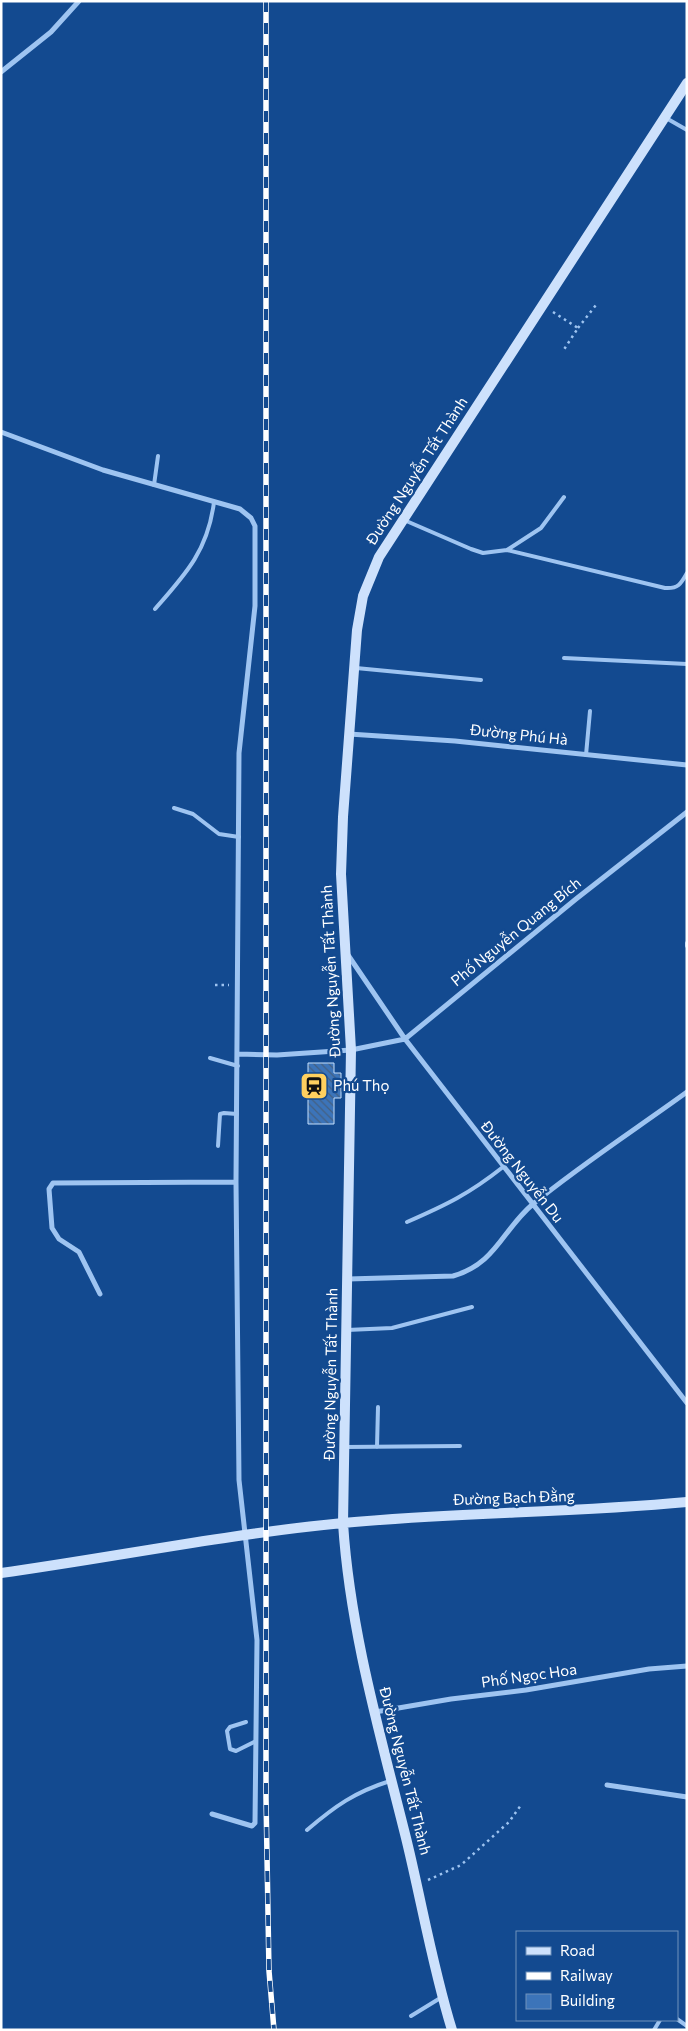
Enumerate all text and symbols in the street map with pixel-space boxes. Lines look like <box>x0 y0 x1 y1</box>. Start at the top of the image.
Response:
street label: Đường Nguyễn Tất Thành <box>361 393 471 549</box>
street label: Đường Phú Hà <box>468 720 569 748</box>
street label: Phố Nguyễn Quang Bích <box>447 873 584 989</box>
street label: Đường Nguyễn Tất Thành <box>316 884 344 1059</box>
station icon: Phú Thọ <box>299 1071 329 1101</box>
place label: Phú Thọ <box>333 1076 389 1094</box>
street label: Đường Nguyễn Du <box>477 1116 568 1226</box>
street label: Đường Nguyễn Tất Thành <box>319 1288 341 1461</box>
street label: Đường Bạch Đằng <box>452 1486 575 1508</box>
street label: Phố Ngọc Hoa <box>480 1659 578 1691</box>
street label: Đường Nguyễn Tất Thành <box>376 1684 436 1857</box>
legend <box>516 1931 678 2021</box>
text: Road <box>560 1941 595 1959</box>
text: Railway <box>560 1966 613 1984</box>
text: Building <box>560 1991 615 2009</box>

